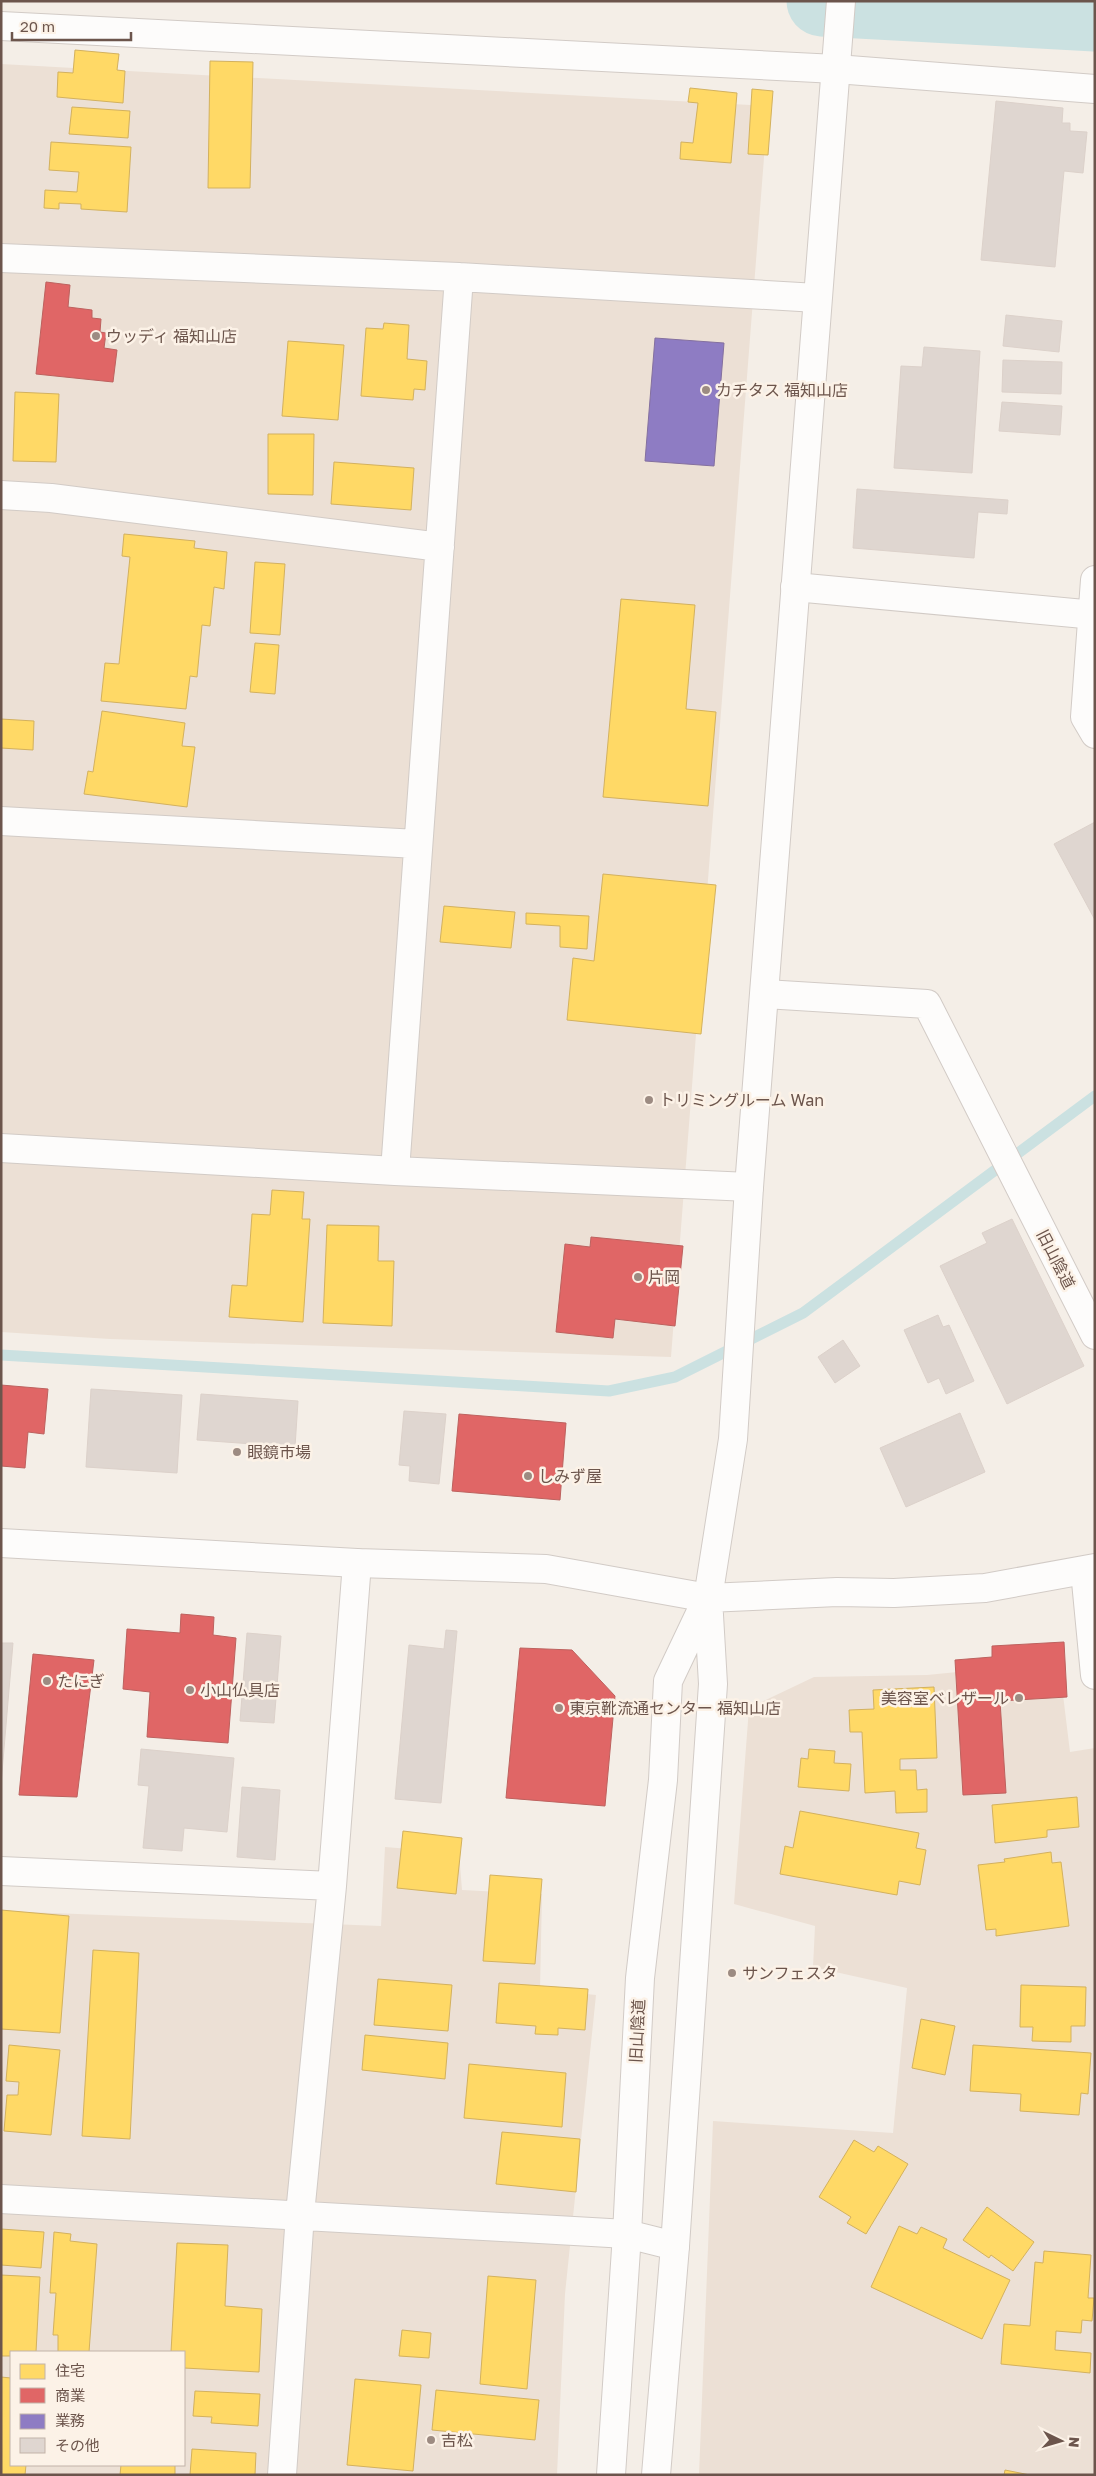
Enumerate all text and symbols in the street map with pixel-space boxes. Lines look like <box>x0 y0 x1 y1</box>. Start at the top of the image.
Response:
scale bar <box>12 10 131 42</box>
text: 20 m <box>20 17 55 35</box>
place label: ウッディ 福知山店 <box>106 326 237 346</box>
marker: ウッディ 福知山店 <box>90 330 102 342</box>
place label: カチタス 福知山店 <box>716 380 848 400</box>
marker: カチタス 福知山店 <box>700 384 712 396</box>
place label: トリミングルーム Wan <box>659 1090 824 1110</box>
marker: トリミングルーム Wan <box>643 1094 655 1106</box>
street label: 旧山陰道 <box>1033 1226 1079 1292</box>
place label: 片岡 <box>648 1267 680 1287</box>
marker: 片岡 <box>632 1271 644 1283</box>
place label: 眼鏡市場 <box>247 1442 311 1462</box>
marker: 眼鏡市場 <box>231 1446 243 1458</box>
place label: しみず屋 <box>538 1466 602 1486</box>
marker: しみず屋 <box>522 1470 534 1482</box>
place label: たにぎ <box>57 1671 105 1691</box>
marker: たにぎ <box>41 1675 53 1687</box>
place label: 小山仏具店 <box>200 1680 280 1700</box>
marker: 小山仏具店 <box>184 1684 196 1696</box>
place label: 美容室ベレザール <box>881 1688 1009 1708</box>
marker: 美容室ベレザール <box>1013 1692 1025 1704</box>
place label: 東京靴流通センター 福知山店 <box>569 1698 781 1718</box>
marker: 東京靴流通センター 福知山店 <box>553 1702 565 1714</box>
place label: サンフェスタ <box>742 1963 838 1983</box>
marker: サンフェスタ <box>726 1967 738 1979</box>
street label: 旧山陰道 <box>625 1999 649 2063</box>
legend <box>10 2351 185 2466</box>
text: 住宅 <box>55 2361 85 2379</box>
text: 商業 <box>55 2386 85 2404</box>
text: 業務 <box>55 2411 85 2429</box>
north arrow <box>1036 2416 1086 2466</box>
place label: 吉松 <box>441 2430 473 2450</box>
marker: 吉松 <box>425 2434 437 2446</box>
text: その他 <box>55 2436 100 2454</box>
text: N <box>1066 2436 1083 2448</box>

